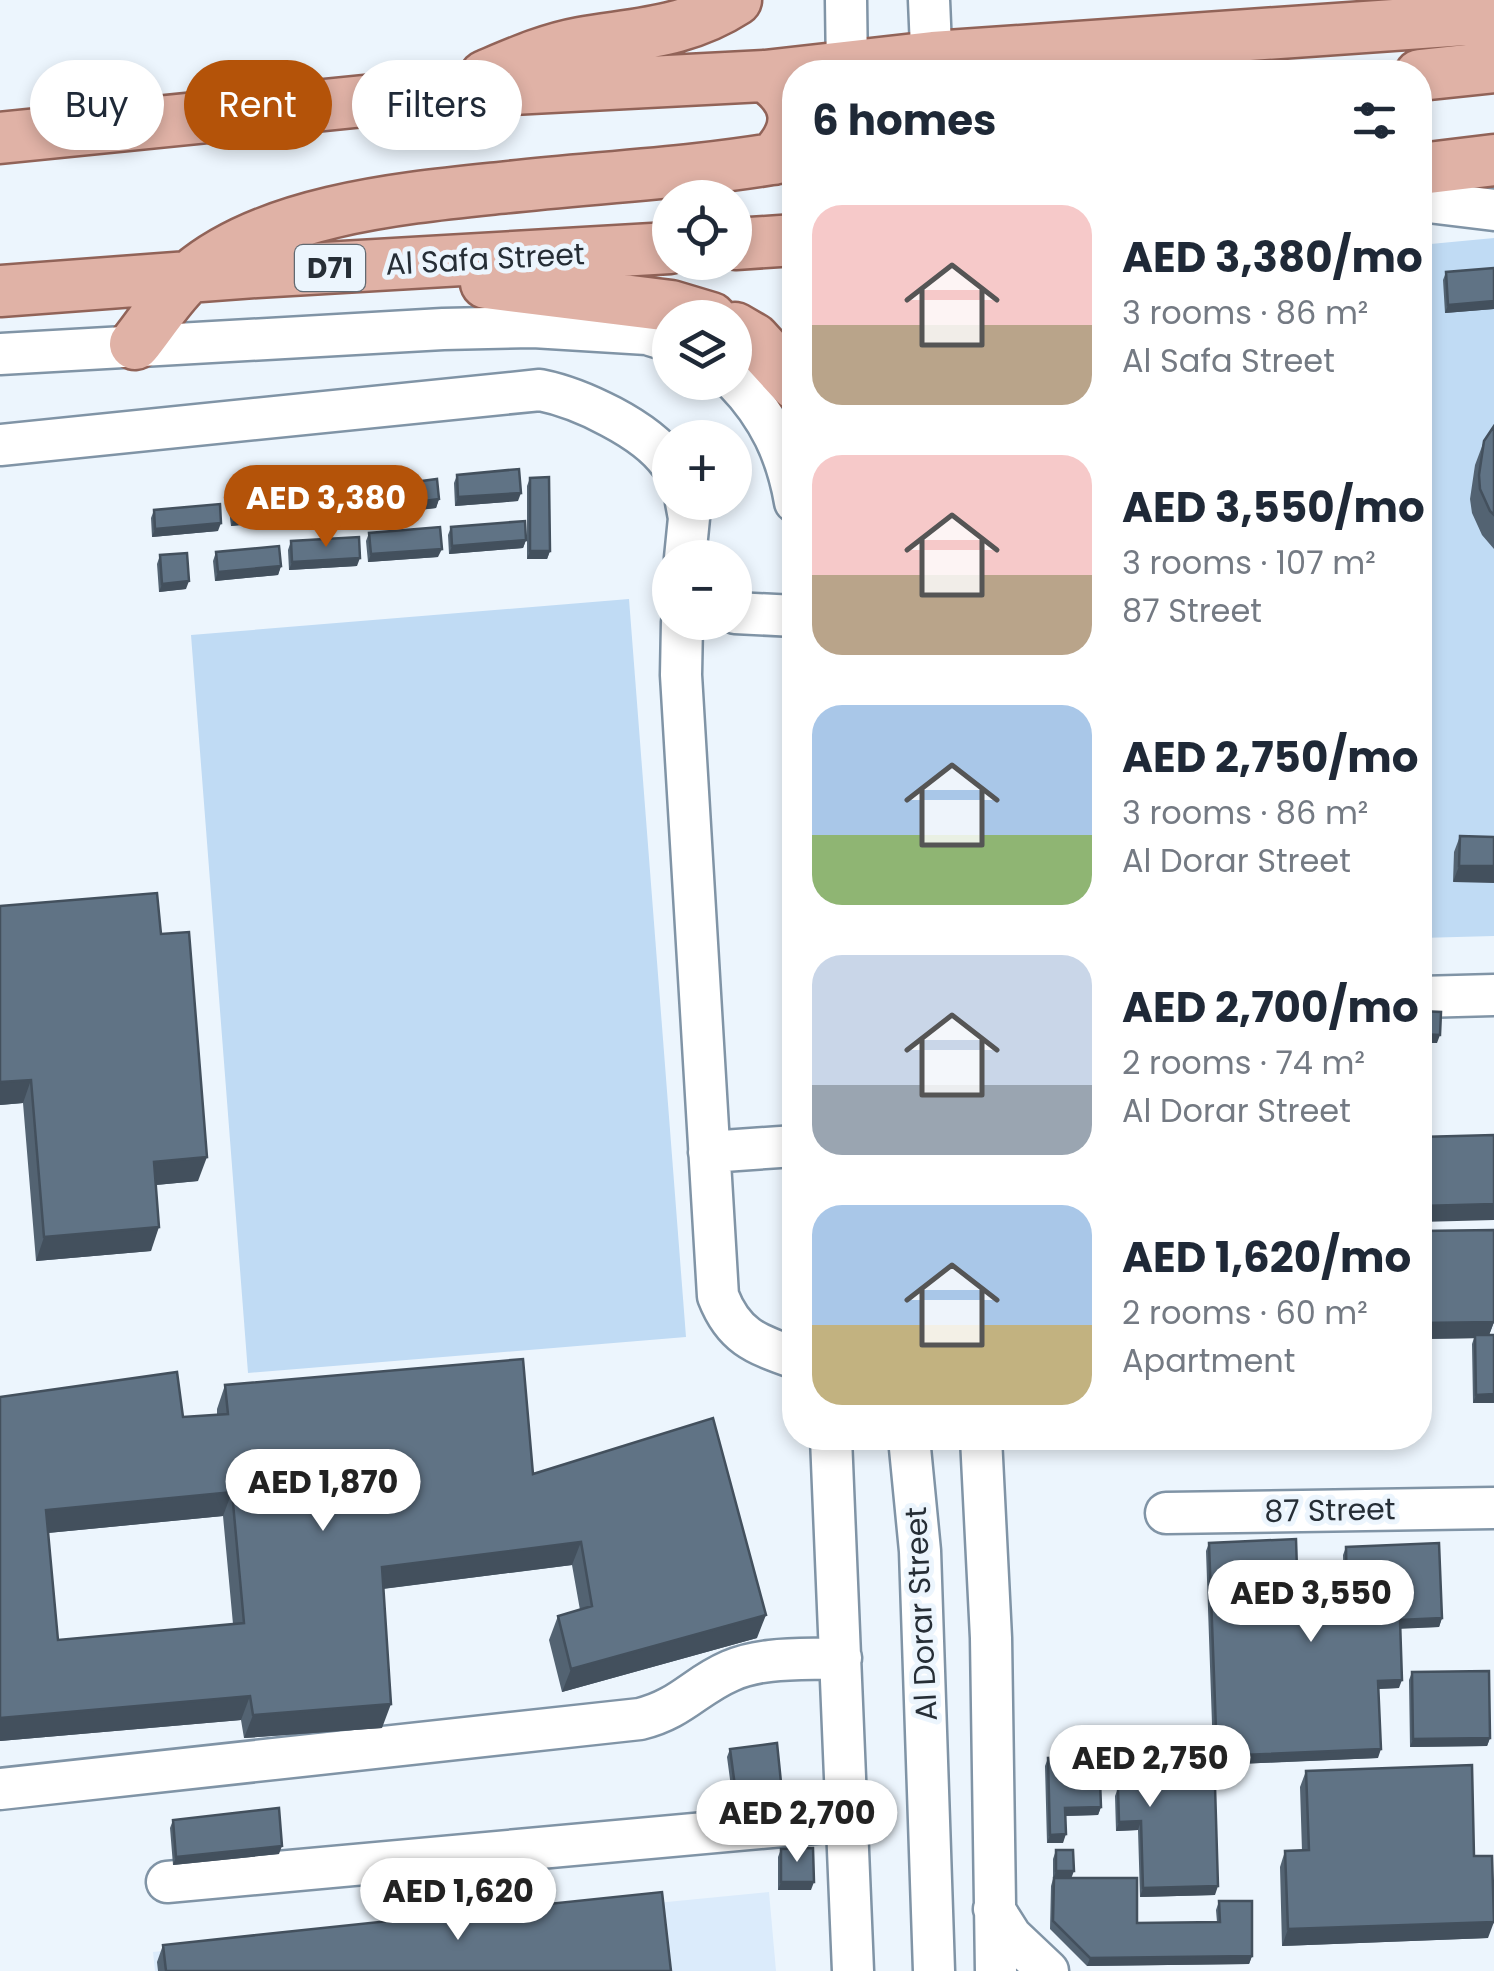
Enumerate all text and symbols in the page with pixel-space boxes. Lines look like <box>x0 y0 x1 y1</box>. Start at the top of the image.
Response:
chip: Buy <box>30 60 164 150</box>
chip: Rent <box>184 60 332 150</box>
chip: Filters <box>352 60 522 150</box>
text: 6 homes <box>812 91 997 150</box>
icon: filters <box>1347 93 1402 148</box>
map controls <box>652 180 752 640</box>
button: locate <box>652 180 752 280</box>
text: AED 3,380/mo <box>1122 228 1423 287</box>
street label: Al Safa Street <box>384 232 586 286</box>
road number: D71 <box>295 245 365 291</box>
icon: home <box>892 245 1012 365</box>
text: 3 rooms · 86 m² <box>1122 290 1368 335</box>
button: layers <box>652 300 752 400</box>
text: Al Safa Street <box>1122 338 1335 383</box>
button: + <box>652 420 752 520</box>
pin: AED 3,380 <box>212 465 440 550</box>
text: AED 3,380 <box>246 475 406 520</box>
text: AED 3,550/mo <box>1122 478 1425 537</box>
icon: home <box>892 495 1012 615</box>
button: − <box>652 540 752 640</box>
text: 3 rooms · 107 m² <box>1122 540 1376 585</box>
text: 87 Street <box>1122 588 1262 633</box>
text: AED 2,750/mo <box>1122 728 1419 787</box>
icon: home <box>892 745 1012 865</box>
text: 3 rooms · 86 m² <box>1122 790 1368 835</box>
text: Al Dorar Street <box>1122 838 1351 883</box>
text: AED 2,700/mo <box>1122 978 1419 1037</box>
icon: home <box>892 995 1012 1115</box>
text: 2 rooms · 74 m² <box>1122 1040 1365 1085</box>
text: Al Dorar Street <box>1122 1088 1351 1133</box>
text: AED 1,620/mo <box>1122 1228 1411 1287</box>
icon: home <box>892 1245 1012 1365</box>
text: 2 rooms · 60 m² <box>1122 1290 1368 1335</box>
text: Apartment <box>1122 1338 1295 1383</box>
pin: AED 1,870 <box>209 1449 437 1534</box>
text: AED 1,870 <box>248 1459 398 1504</box>
street label: 87 Street <box>1264 1487 1396 1533</box>
street label: Al Dorar Street <box>894 1506 948 1722</box>
pin: AED 3,550 <box>1197 1560 1425 1645</box>
text: AED 3,550 <box>1230 1570 1392 1615</box>
pin: AED 2,750 <box>1036 1725 1264 1810</box>
text: AED 2,750 <box>1071 1735 1229 1780</box>
pin: AED 2,700 <box>683 1780 911 1865</box>
text: AED 2,700 <box>718 1790 876 1835</box>
pin: AED 1,620 <box>344 1858 572 1943</box>
text: AED 1,620 <box>382 1868 534 1913</box>

